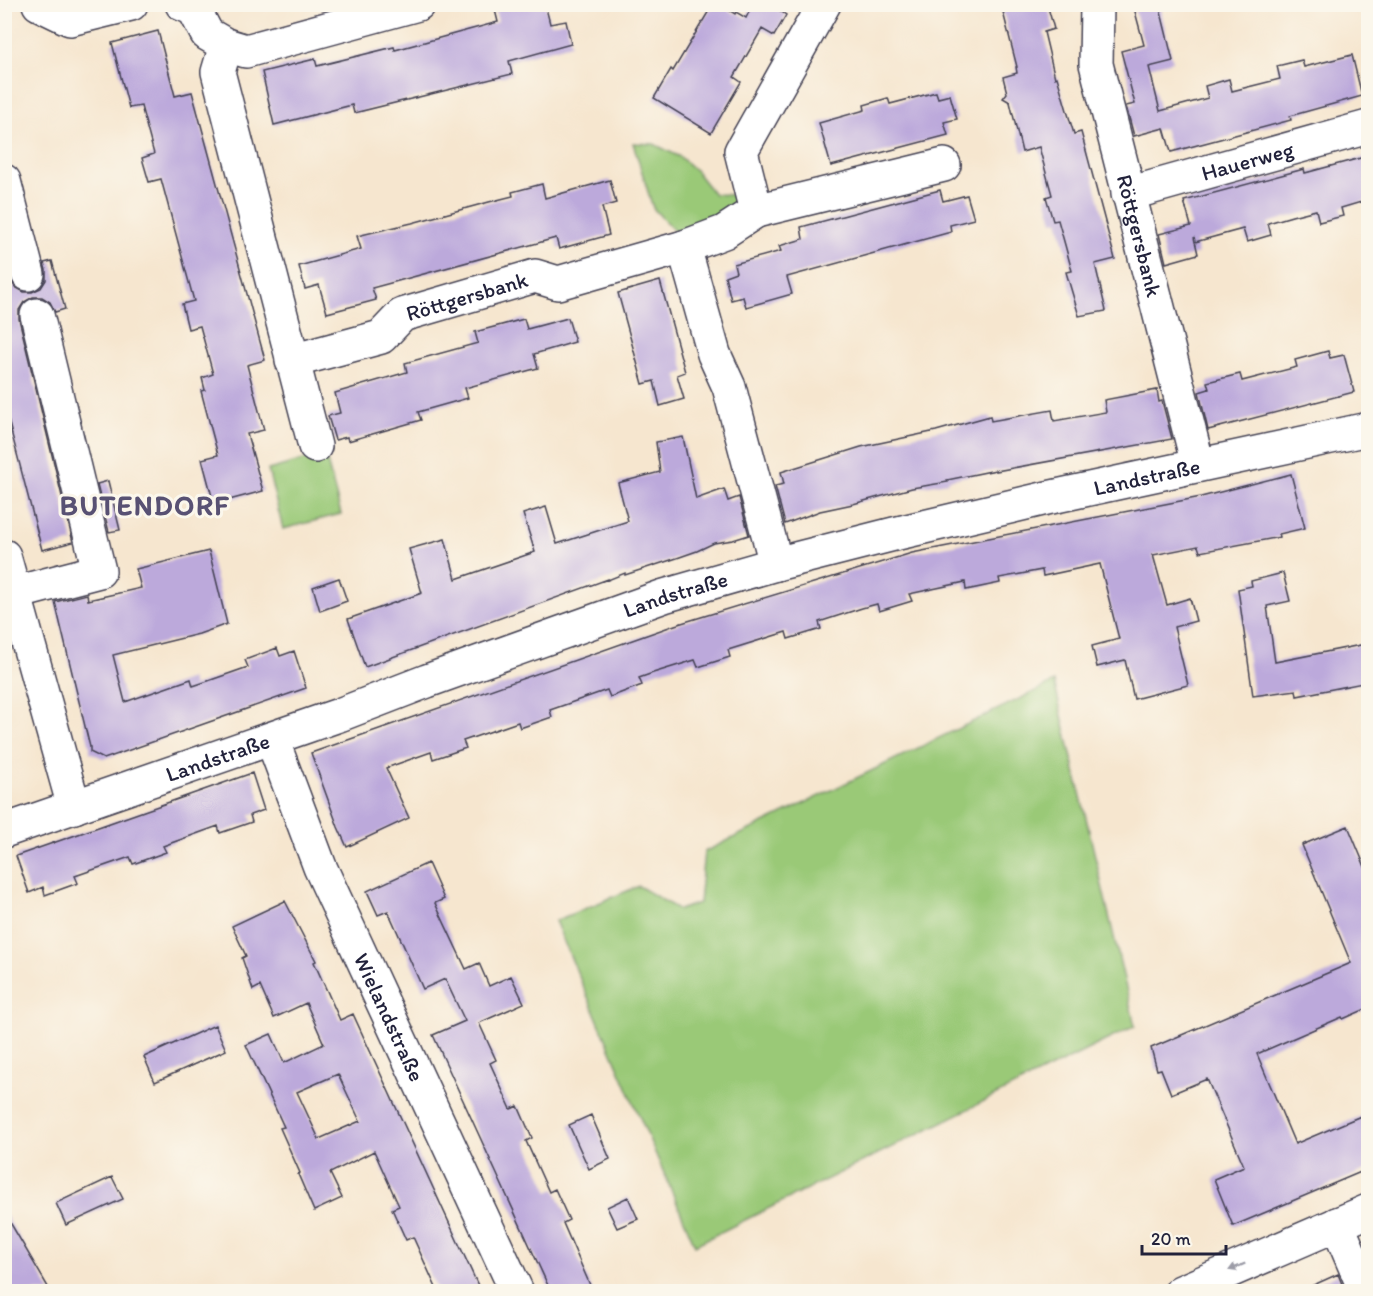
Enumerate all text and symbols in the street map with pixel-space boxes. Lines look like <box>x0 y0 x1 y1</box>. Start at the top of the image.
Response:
street label: Hauerweg <box>1198 135 1297 186</box>
street label: Röttgersbank <box>1111 171 1168 300</box>
street label: Röttgersbank <box>403 265 531 327</box>
street label: Landstraße <box>1091 452 1202 501</box>
district label: BUTENDORF <box>60 488 230 522</box>
street label: Landstraße <box>619 565 731 623</box>
street label: Landstraße <box>162 727 273 788</box>
street label: Wielandstraße <box>348 948 431 1085</box>
scale bar <box>1142 1218 1226 1256</box>
text: 20 m <box>1151 1228 1191 1250</box>
one-way arrow <box>1228 1262 1246 1272</box>

